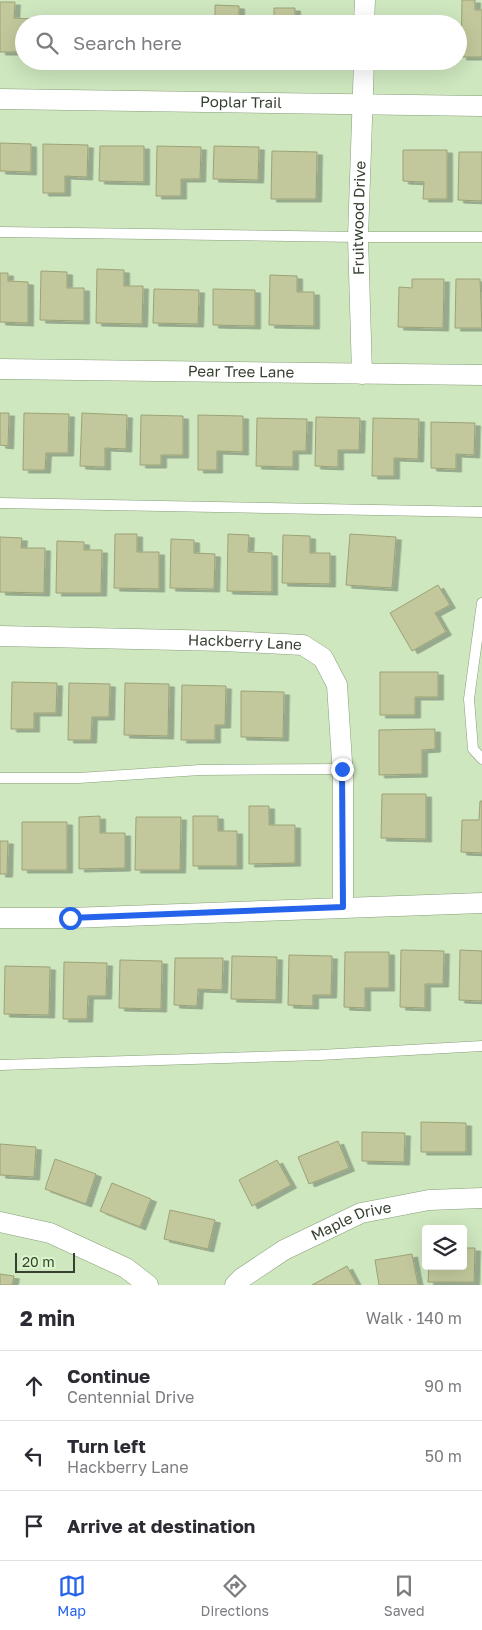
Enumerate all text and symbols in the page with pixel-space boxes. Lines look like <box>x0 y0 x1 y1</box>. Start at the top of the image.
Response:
search box <box>15 15 467 70</box>
icon: search <box>33 29 61 57</box>
text: Search here <box>73 31 182 54</box>
street label: Poplar Trail <box>200 92 282 111</box>
street label: Fruitwood Drive <box>348 160 369 275</box>
street label: Pear Tree Lane <box>188 361 295 381</box>
street label: Hackberry Lane <box>188 630 303 653</box>
route end <box>331 758 354 781</box>
route start <box>59 907 82 930</box>
street label: Maple Drive <box>308 1197 393 1244</box>
map controls <box>422 1225 467 1270</box>
button: layers <box>422 1225 467 1270</box>
scale bar <box>15 1250 75 1273</box>
text: 20 m <box>22 1253 55 1270</box>
text: 2 min <box>20 1305 75 1331</box>
text: Walk · 140 m <box>366 1308 462 1328</box>
text: Continue <box>67 1364 150 1387</box>
icon: ahead <box>20 1372 48 1400</box>
text: 90 m <box>424 1376 462 1396</box>
text: Centennial Drive <box>67 1387 194 1407</box>
text: Turn left <box>67 1434 146 1457</box>
icon: left <box>20 1442 48 1470</box>
text: 50 m <box>425 1446 462 1466</box>
text: Hackberry Lane <box>67 1457 188 1477</box>
icon: arrive <box>20 1512 48 1540</box>
text: Arrive at destination <box>67 1514 255 1537</box>
tab: Map <box>57 1572 86 1619</box>
tab: Directions <box>201 1572 269 1619</box>
tab: Saved <box>384 1572 425 1619</box>

